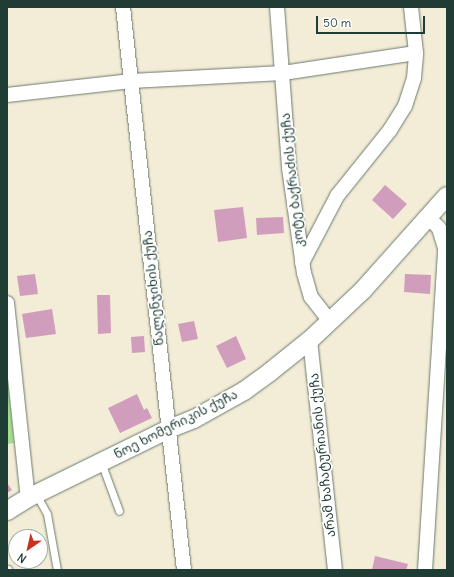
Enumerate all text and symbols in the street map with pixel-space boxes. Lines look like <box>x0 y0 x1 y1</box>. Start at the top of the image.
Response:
scale bar <box>318 8 427 34</box>
text: 50 m <box>323 15 351 30</box>
street label: კოტე ბაქრაძის ქუჩა <box>278 112 308 248</box>
street label: წალენჯიხის ქუჩა <box>140 230 168 346</box>
street label: არამ ხაჩატურიანის ქუჩა <box>307 372 339 538</box>
street label: ნოე ხომერიკის ქუჩა <box>112 387 240 463</box>
north arrow <box>8 529 48 569</box>
text: N <box>15 550 29 566</box>

